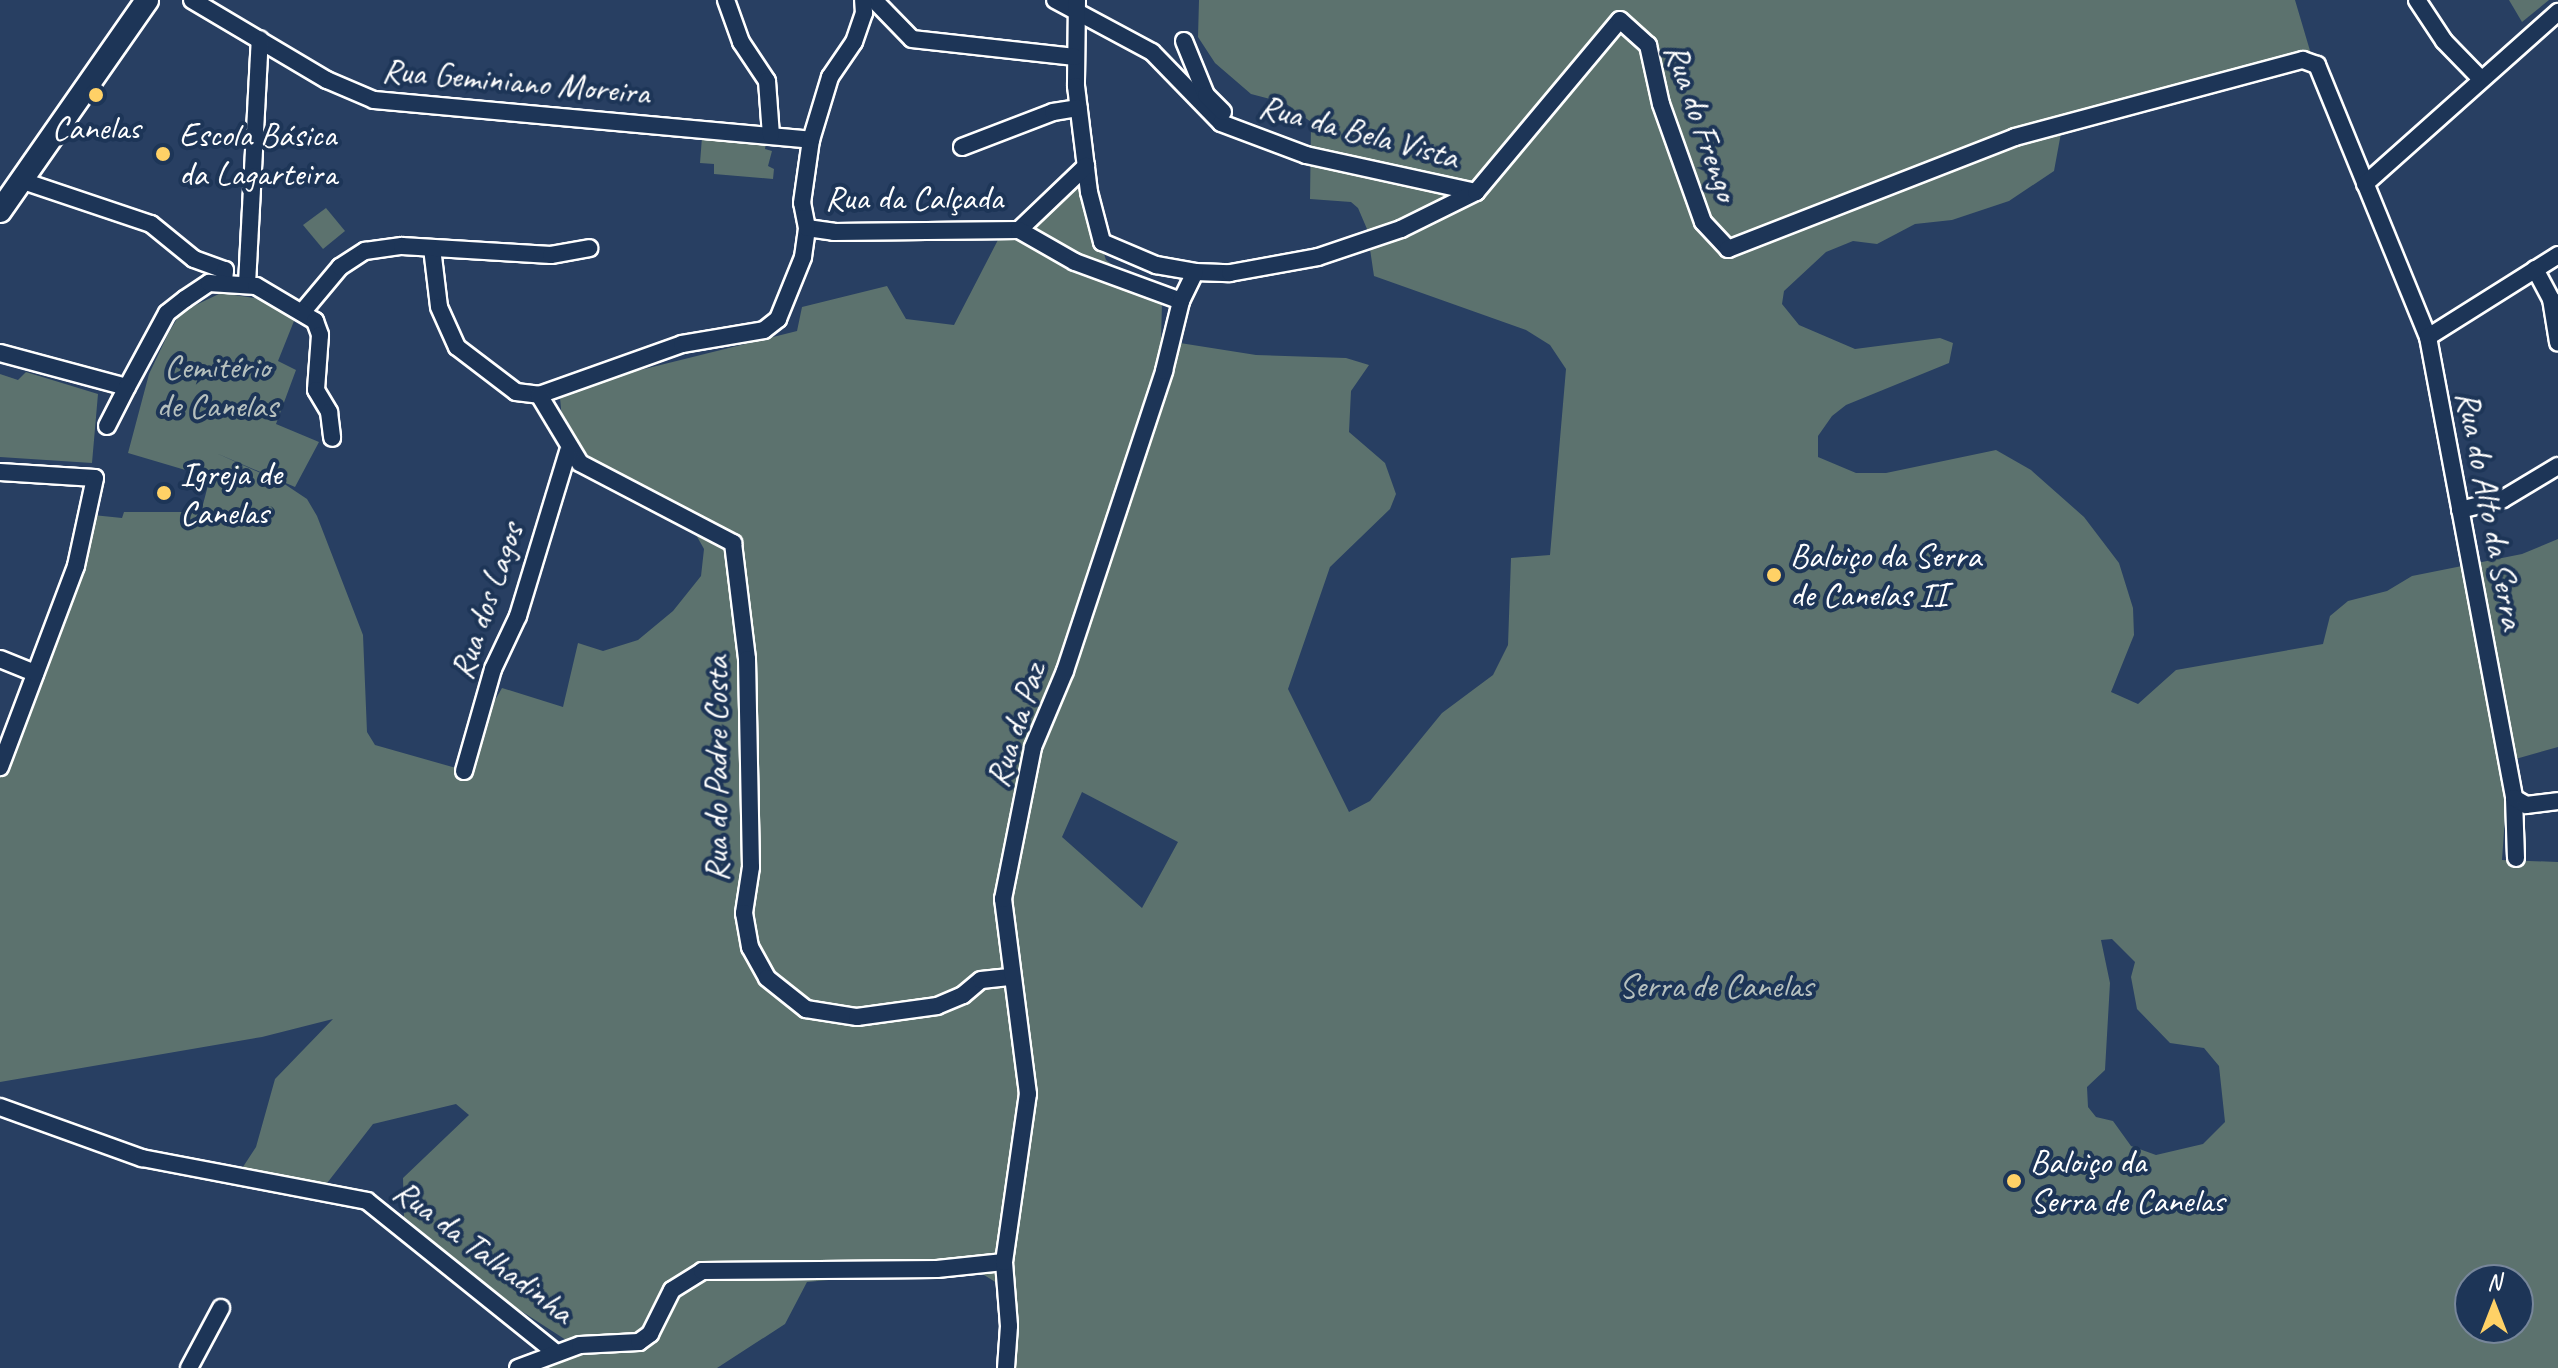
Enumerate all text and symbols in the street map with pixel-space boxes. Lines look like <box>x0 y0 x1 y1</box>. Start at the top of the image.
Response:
street label: Rua do Frengo <box>1656 38 1748 206</box>
street label: Rua Geminiano Moreira <box>380 49 652 113</box>
street label: Rua da Bela Vista <box>1255 85 1463 177</box>
marker: Canelas <box>87 86 105 104</box>
place label: Canelas <box>52 108 140 148</box>
place label: Escola Básica da Lagarteira <box>179 114 337 194</box>
marker: Escola Básica da Lagarteira <box>154 145 172 163</box>
street label: Rua da Calçada <box>825 178 1003 218</box>
park label: Cemitério de Canelas <box>156 346 278 426</box>
street label: Rua do Alto da Serra <box>2448 388 2534 632</box>
place label: Igreja de Canelas <box>180 453 282 532</box>
marker: Igreja de Canelas <box>155 484 173 502</box>
street label: Rua dos Lagos <box>440 518 532 684</box>
place label: Baloiço da Serra de Canelas II <box>1790 535 1980 614</box>
marker: Baloiço da Serra de Canelas II <box>1765 566 1783 584</box>
street label: Rua do Padre Costa <box>696 657 736 881</box>
street label: Rua da Paz <box>976 658 1054 792</box>
park label: Serra de Canelas <box>1619 966 1813 1006</box>
place label: Baloiço da Serra de Canelas <box>2030 1141 2224 1220</box>
street label: Rua da Talhadinha <box>386 1170 582 1332</box>
marker: Baloiço da Serra de Canelas <box>2005 1172 2023 1190</box>
north arrow <box>2454 1264 2534 1344</box>
text: N <box>2487 1268 2501 1296</box>

